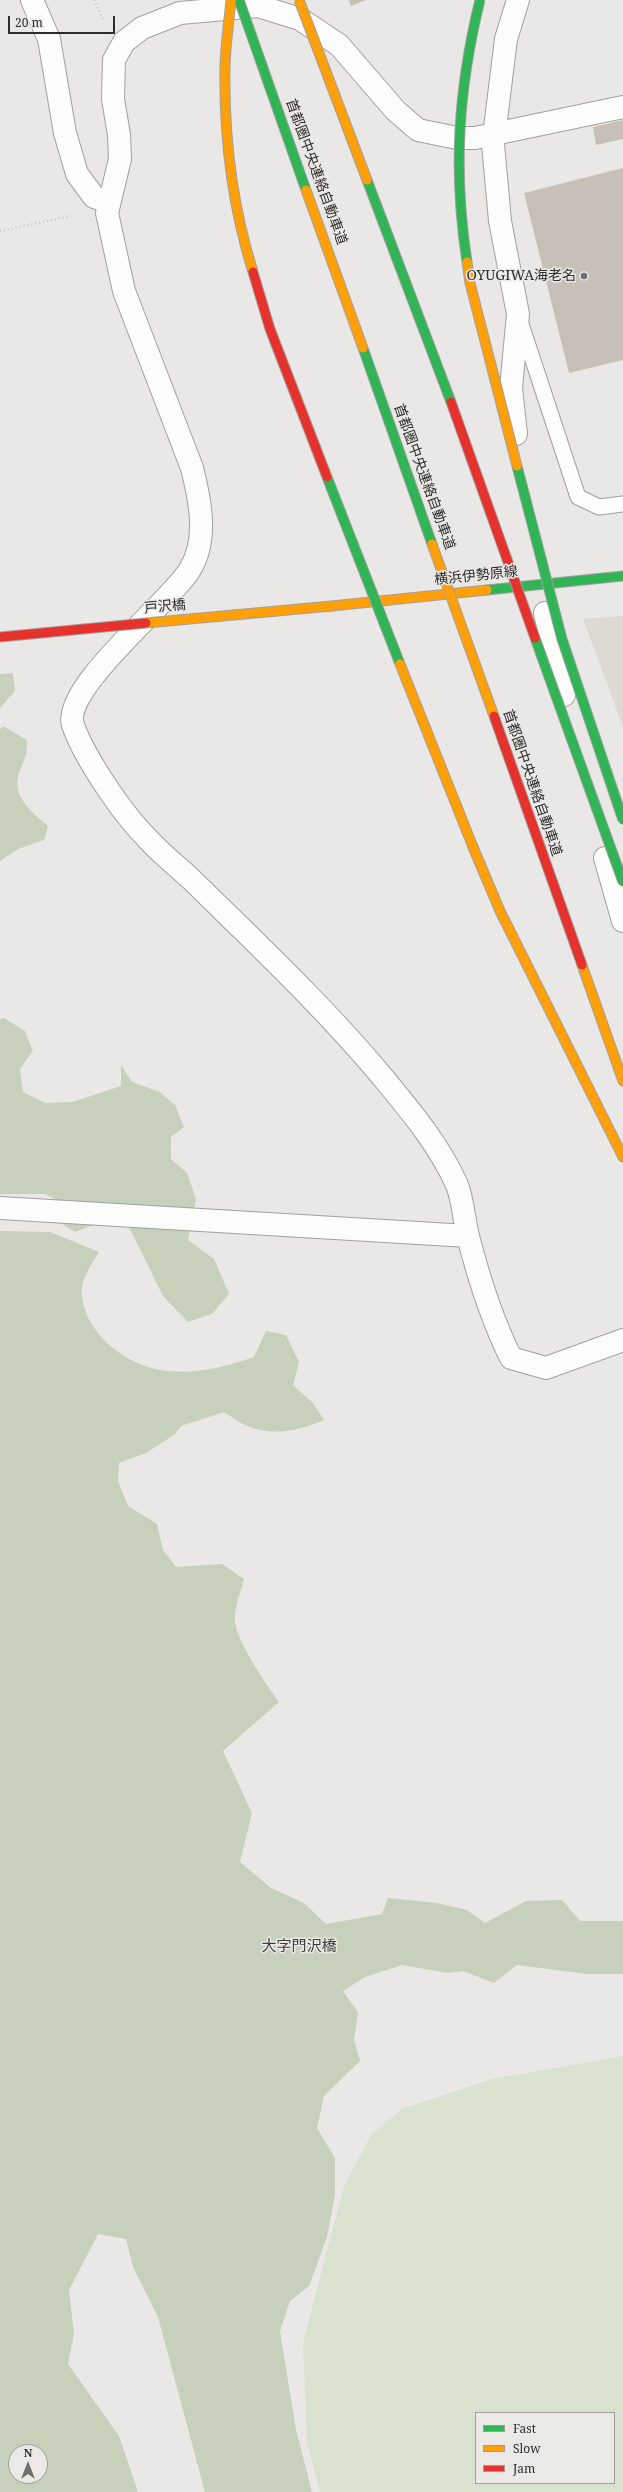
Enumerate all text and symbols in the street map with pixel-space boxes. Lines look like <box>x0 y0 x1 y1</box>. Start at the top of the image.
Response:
scale bar <box>10 8 117 34</box>
text: 20 m <box>15 14 43 31</box>
street label: 首都圏中央連絡自動車道 <box>282 97 350 247</box>
place label: OYUGIWA海老名 <box>467 268 576 284</box>
marker: OYUGIWA海老名 <box>579 271 589 281</box>
street label: 首都圏中央連絡自動車道 <box>390 402 458 552</box>
street label: 横浜伊勢原線 <box>433 563 519 589</box>
street label: 戸沢橋 <box>143 597 187 617</box>
street label: 首都圏中央連絡自動車道 <box>499 707 565 859</box>
district label: 大字門沢橋 <box>262 1938 336 1956</box>
legend <box>475 2412 615 2484</box>
text: Fast <box>513 2420 536 2437</box>
text: Slow <box>513 2440 541 2457</box>
north arrow <box>8 2444 48 2484</box>
text: N <box>24 2445 32 2460</box>
text: Jam <box>513 2460 535 2477</box>

